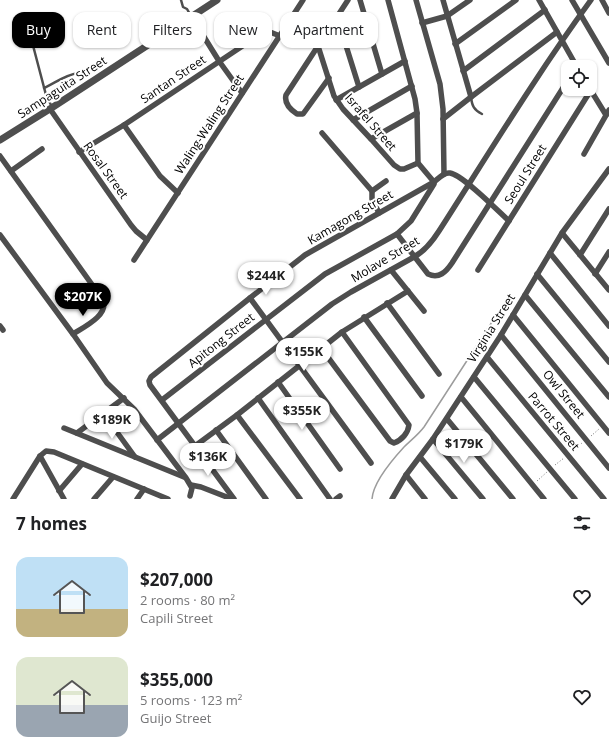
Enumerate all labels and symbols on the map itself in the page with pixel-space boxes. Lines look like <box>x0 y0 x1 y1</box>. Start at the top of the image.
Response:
street label: Santan Street <box>137 51 209 107</box>
street label: Sampaguita Street <box>14 52 110 122</box>
street label: Waling-Waling Street <box>170 71 248 177</box>
street label: Israfel Street <box>341 90 401 154</box>
street label: Rosal Street <box>80 138 132 202</box>
street label: Seoul Street <box>500 141 550 207</box>
street label: Kamagong Street <box>304 186 396 248</box>
street label: Molave Street <box>348 232 422 286</box>
pin: $244K <box>238 262 294 296</box>
pin: $207K <box>55 283 111 317</box>
street label: Virginia Street <box>463 290 519 366</box>
street label: Apitong Street <box>184 309 258 371</box>
pin: $155K <box>276 338 332 372</box>
street label: Owl Street <box>539 366 589 422</box>
street label: Parrot Street <box>524 388 584 454</box>
pin: $355K <box>274 397 330 431</box>
pin: $189K <box>84 406 140 440</box>
pin: $179K <box>436 430 492 464</box>
pin: $136K <box>180 443 236 477</box>

